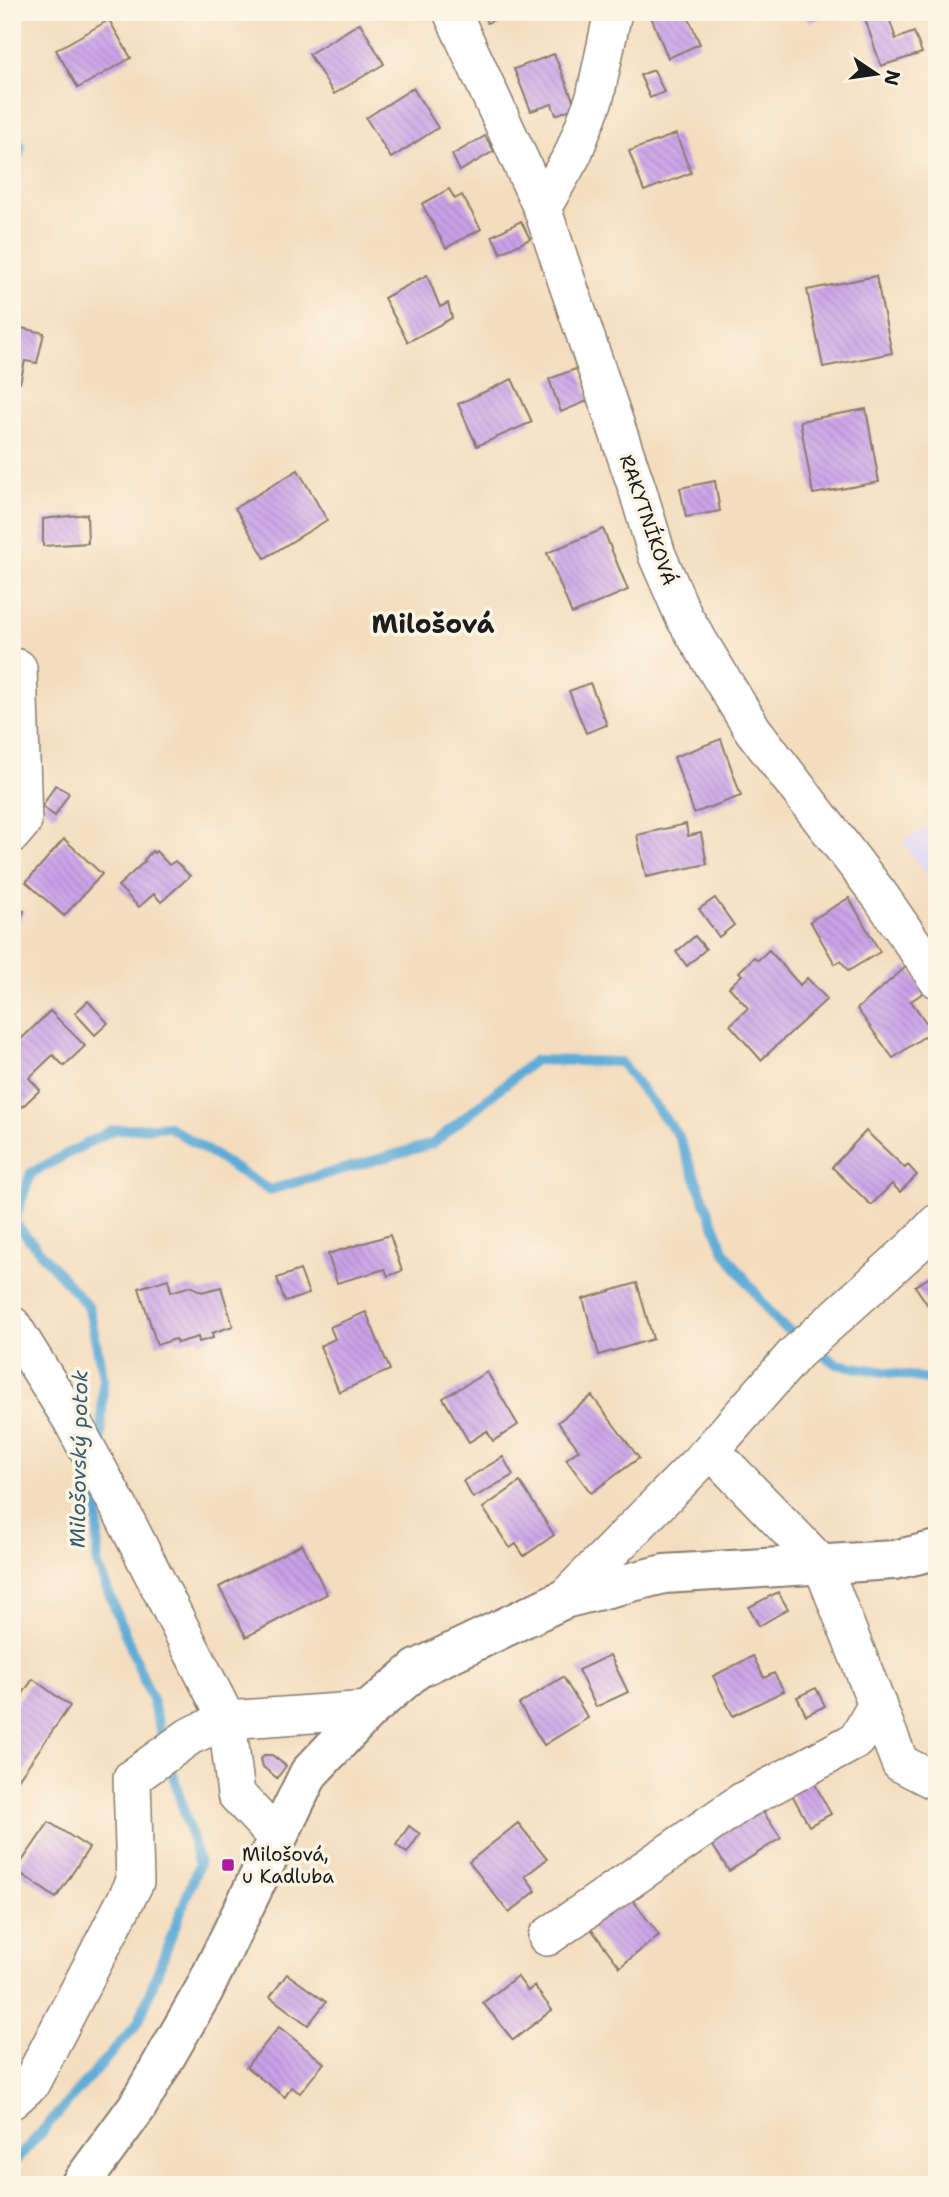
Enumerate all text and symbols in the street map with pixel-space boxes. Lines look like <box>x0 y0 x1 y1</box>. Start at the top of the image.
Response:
north arrow <box>841 38 911 108</box>
text: N <box>878 68 906 88</box>
street label: RAKYTNÍKOVÁ <box>614 451 683 589</box>
district label: Milošová <box>371 606 495 641</box>
water label: Milošovský potok <box>63 1370 95 1548</box>
place label: Milošová, u Kadluba <box>242 1842 334 1889</box>
marker: Milošová, u Kadluba <box>220 1857 236 1873</box>

